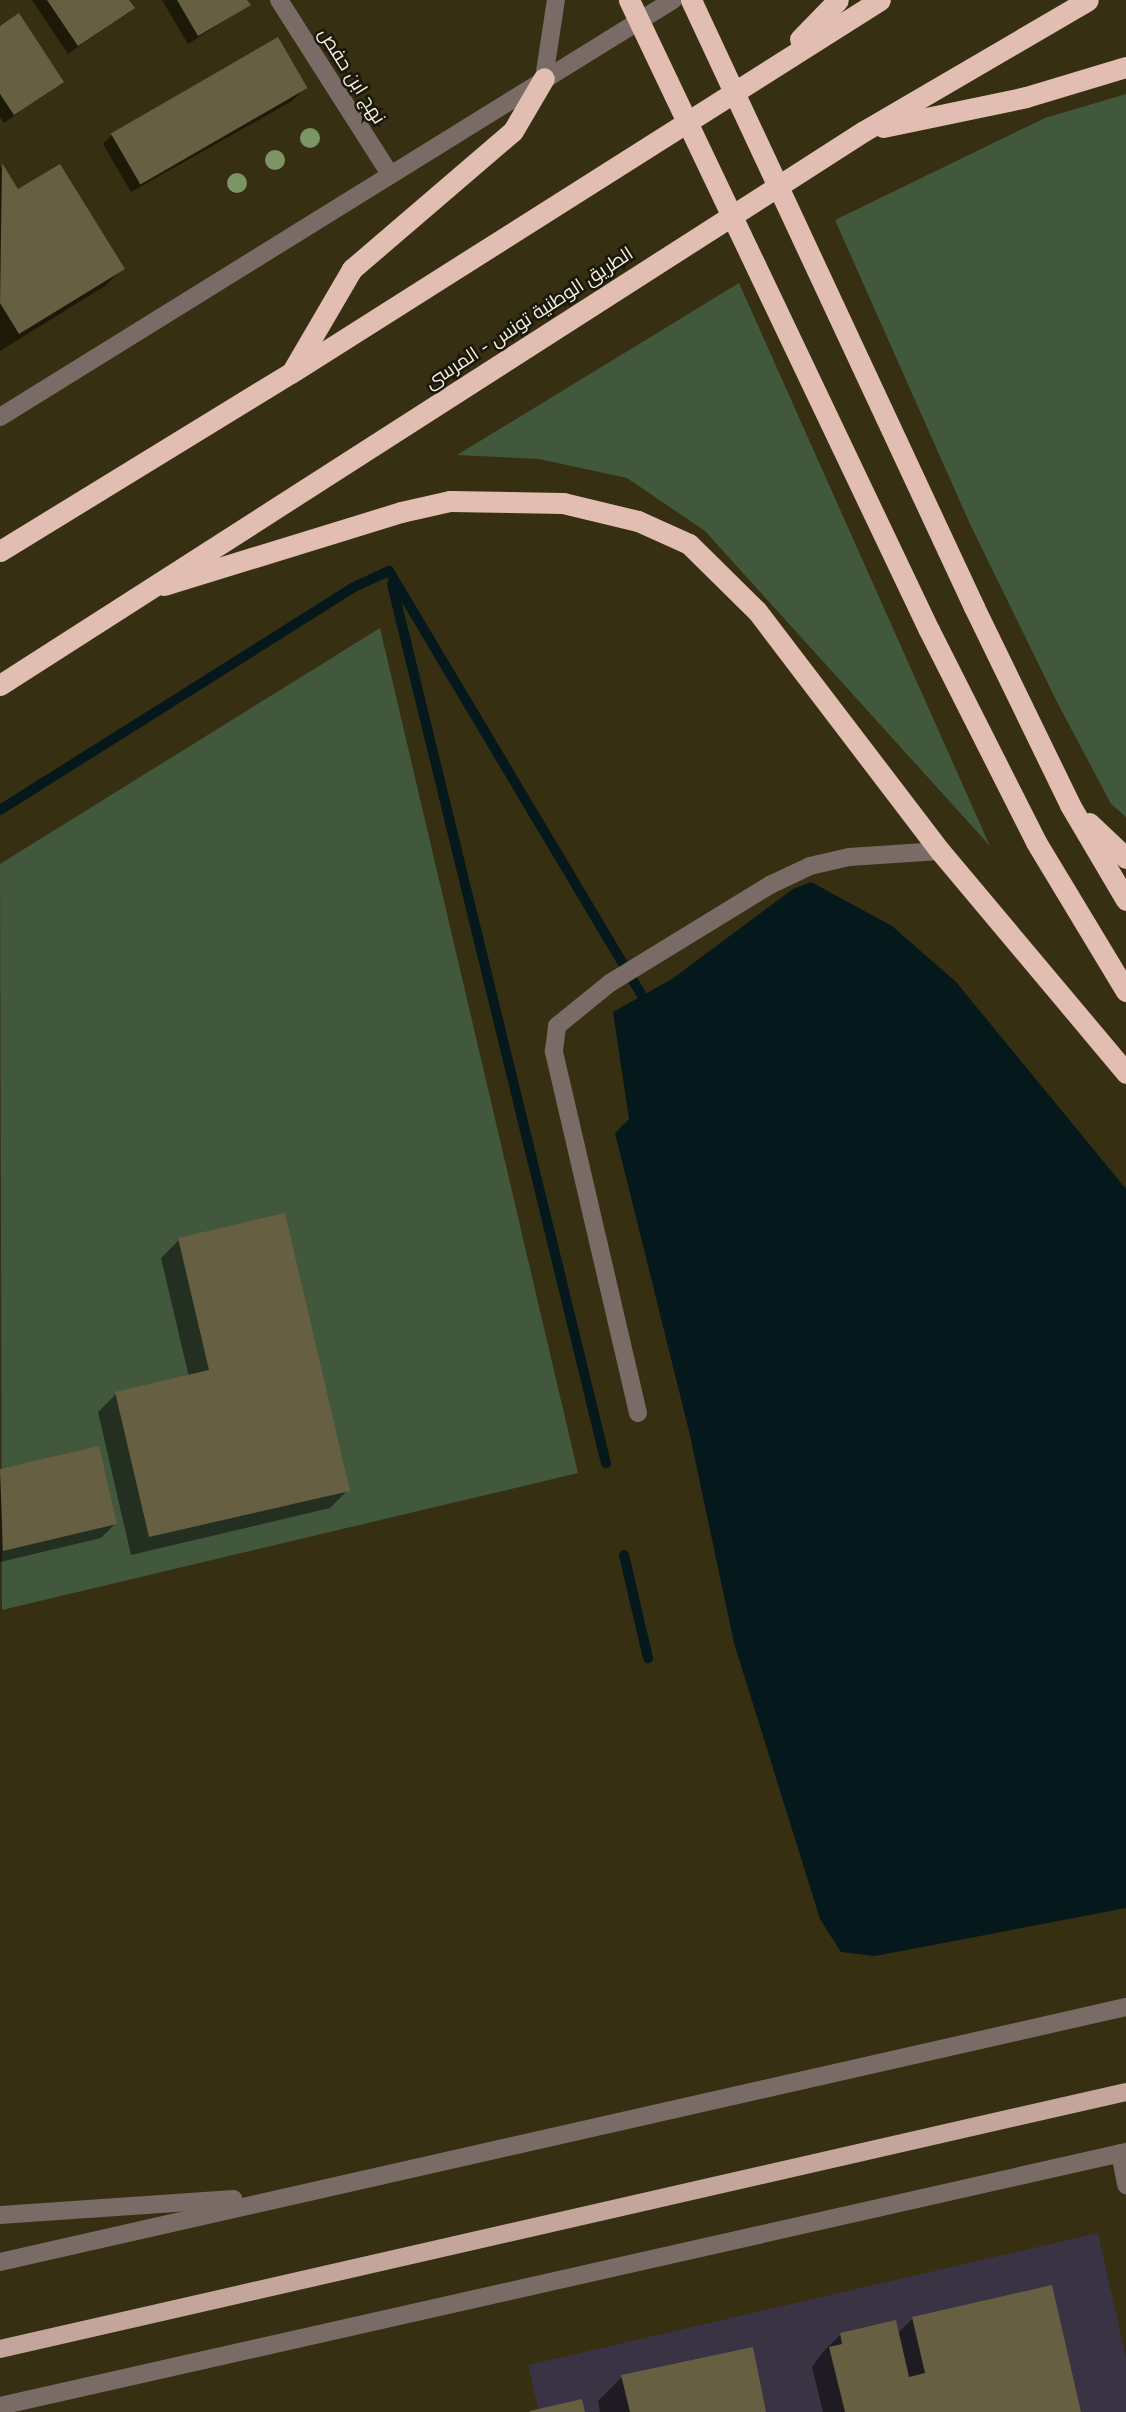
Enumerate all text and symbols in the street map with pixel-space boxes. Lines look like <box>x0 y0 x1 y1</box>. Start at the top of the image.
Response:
street label: نهج ابن حفص <box>313 24 391 128</box>
street label: الطريق الوطنية تونس - المرسى <box>421 242 637 394</box>

